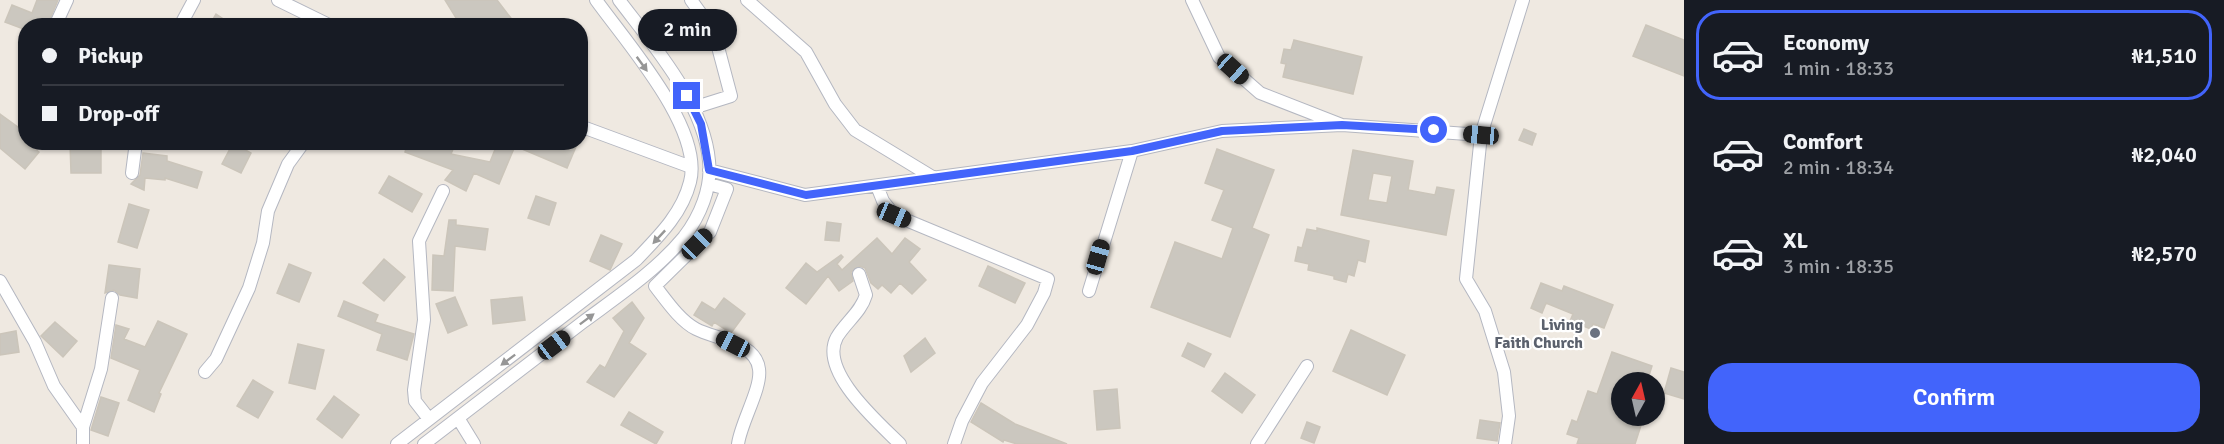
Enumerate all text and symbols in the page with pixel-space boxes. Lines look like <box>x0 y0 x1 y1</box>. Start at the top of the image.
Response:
callout: 2 min <box>638 9 736 51</box>
text: 2 min <box>664 17 711 42</box>
icon: car <box>1711 28 1765 82</box>
text: Economy <box>1783 29 1869 56</box>
text: Pickup <box>78 42 143 69</box>
text: ₦1,510 <box>2131 42 2197 69</box>
car <box>1214 50 1252 88</box>
text: 1 min · 18:33 <box>1783 56 1894 81</box>
one-way arrow <box>636 57 648 72</box>
route end <box>673 82 700 109</box>
text: Drop-off <box>78 100 159 127</box>
route start <box>1420 116 1447 143</box>
car <box>1462 124 1500 146</box>
icon: car <box>1711 127 1765 181</box>
text: Comfort <box>1783 128 1863 155</box>
text: ₦2,040 <box>2131 141 2197 168</box>
text: 2 min · 18:34 <box>1783 155 1894 180</box>
car <box>874 200 914 230</box>
car <box>678 225 716 263</box>
icon: car <box>1711 226 1765 280</box>
text: XL <box>1783 227 1808 254</box>
one-way arrow <box>652 229 666 243</box>
car <box>1084 237 1112 277</box>
text: ₦2,570 <box>2131 240 2197 267</box>
text: 3 min · 18:35 <box>1783 254 1894 279</box>
one-way arrow <box>580 314 595 326</box>
place label: Living Faith Church <box>1494 315 1583 353</box>
marker: Living Faith Church <box>1588 326 1602 340</box>
car <box>534 327 574 363</box>
car <box>713 328 753 360</box>
one-way arrow <box>500 354 516 366</box>
button: Confirm <box>1708 363 2200 432</box>
north arrow <box>1611 372 1665 426</box>
map controls <box>1611 372 1665 426</box>

